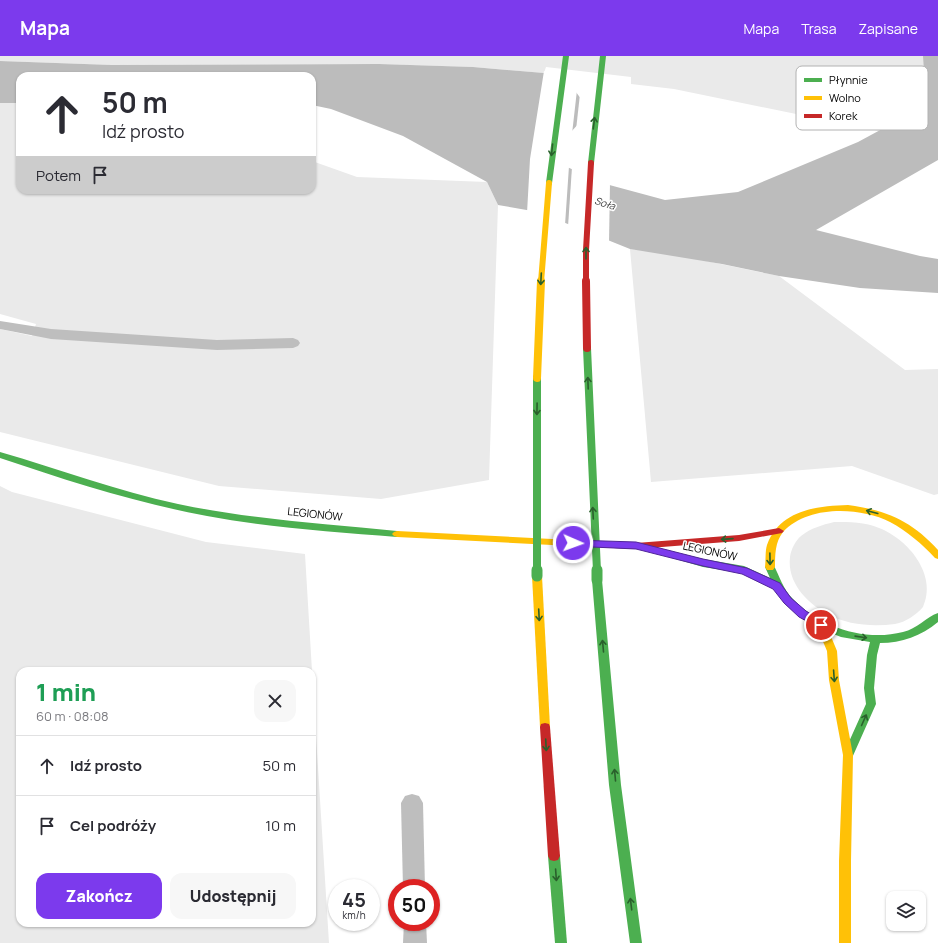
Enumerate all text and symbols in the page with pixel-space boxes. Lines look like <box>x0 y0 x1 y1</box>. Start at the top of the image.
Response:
text: Mapa <box>20 15 70 41</box>
text: Mapa <box>744 19 779 38</box>
text: Trasa <box>801 19 836 38</box>
text: Zapisane <box>858 19 918 38</box>
legend <box>796 66 928 130</box>
text: Płynnie <box>829 72 868 87</box>
text: 50 m <box>102 83 168 121</box>
icon: ahead <box>36 88 88 140</box>
text: Wolno <box>829 90 861 105</box>
text: Korek <box>829 108 858 123</box>
one-way arrow <box>590 117 598 130</box>
text: Idź prosto <box>102 119 184 143</box>
one-way arrow <box>548 143 556 156</box>
icon: arrive <box>89 164 111 186</box>
text: Potem <box>36 165 81 186</box>
water label: Soła <box>593 193 618 213</box>
one-way arrow <box>582 247 590 260</box>
one-way arrow <box>538 272 545 285</box>
one-way arrow <box>584 377 592 390</box>
one-way arrow <box>533 402 541 415</box>
street label: LEGIONÓW <box>287 503 344 524</box>
one-way arrow <box>590 507 597 520</box>
one-way arrow <box>866 508 879 515</box>
position arrow <box>552 522 594 564</box>
one-way arrow <box>721 536 734 543</box>
street label: LEGIONÓW <box>682 537 739 564</box>
one-way arrow <box>766 552 774 565</box>
one-way arrow <box>535 608 543 621</box>
pin <box>804 608 838 642</box>
icon: arrive <box>810 614 832 636</box>
one-way arrow <box>854 633 867 641</box>
one-way arrow <box>599 640 606 653</box>
one-way arrow <box>830 669 837 682</box>
text: 1 min <box>36 675 96 708</box>
button: close <box>254 680 296 722</box>
text: 60 m · 08:08 <box>36 707 109 725</box>
one-way arrow <box>861 714 868 726</box>
one-way arrow <box>543 738 550 751</box>
icon: ahead <box>36 755 58 777</box>
text: Idź prosto <box>70 755 142 776</box>
text: 50 m <box>262 755 296 776</box>
one-way arrow <box>611 769 618 782</box>
icon: arrive <box>36 815 58 837</box>
text: Cel podróży <box>70 815 156 836</box>
text: 10 m <box>265 815 296 836</box>
one-way arrow <box>553 868 560 881</box>
button: Zakończ <box>36 873 162 919</box>
button: Udostępnij <box>170 873 296 919</box>
speed limit sign: 50 <box>388 879 440 931</box>
text: 45 <box>342 886 366 913</box>
map controls <box>886 891 926 931</box>
button: layers <box>886 891 926 931</box>
one-way arrow <box>627 898 635 911</box>
text: km/h <box>342 908 366 922</box>

